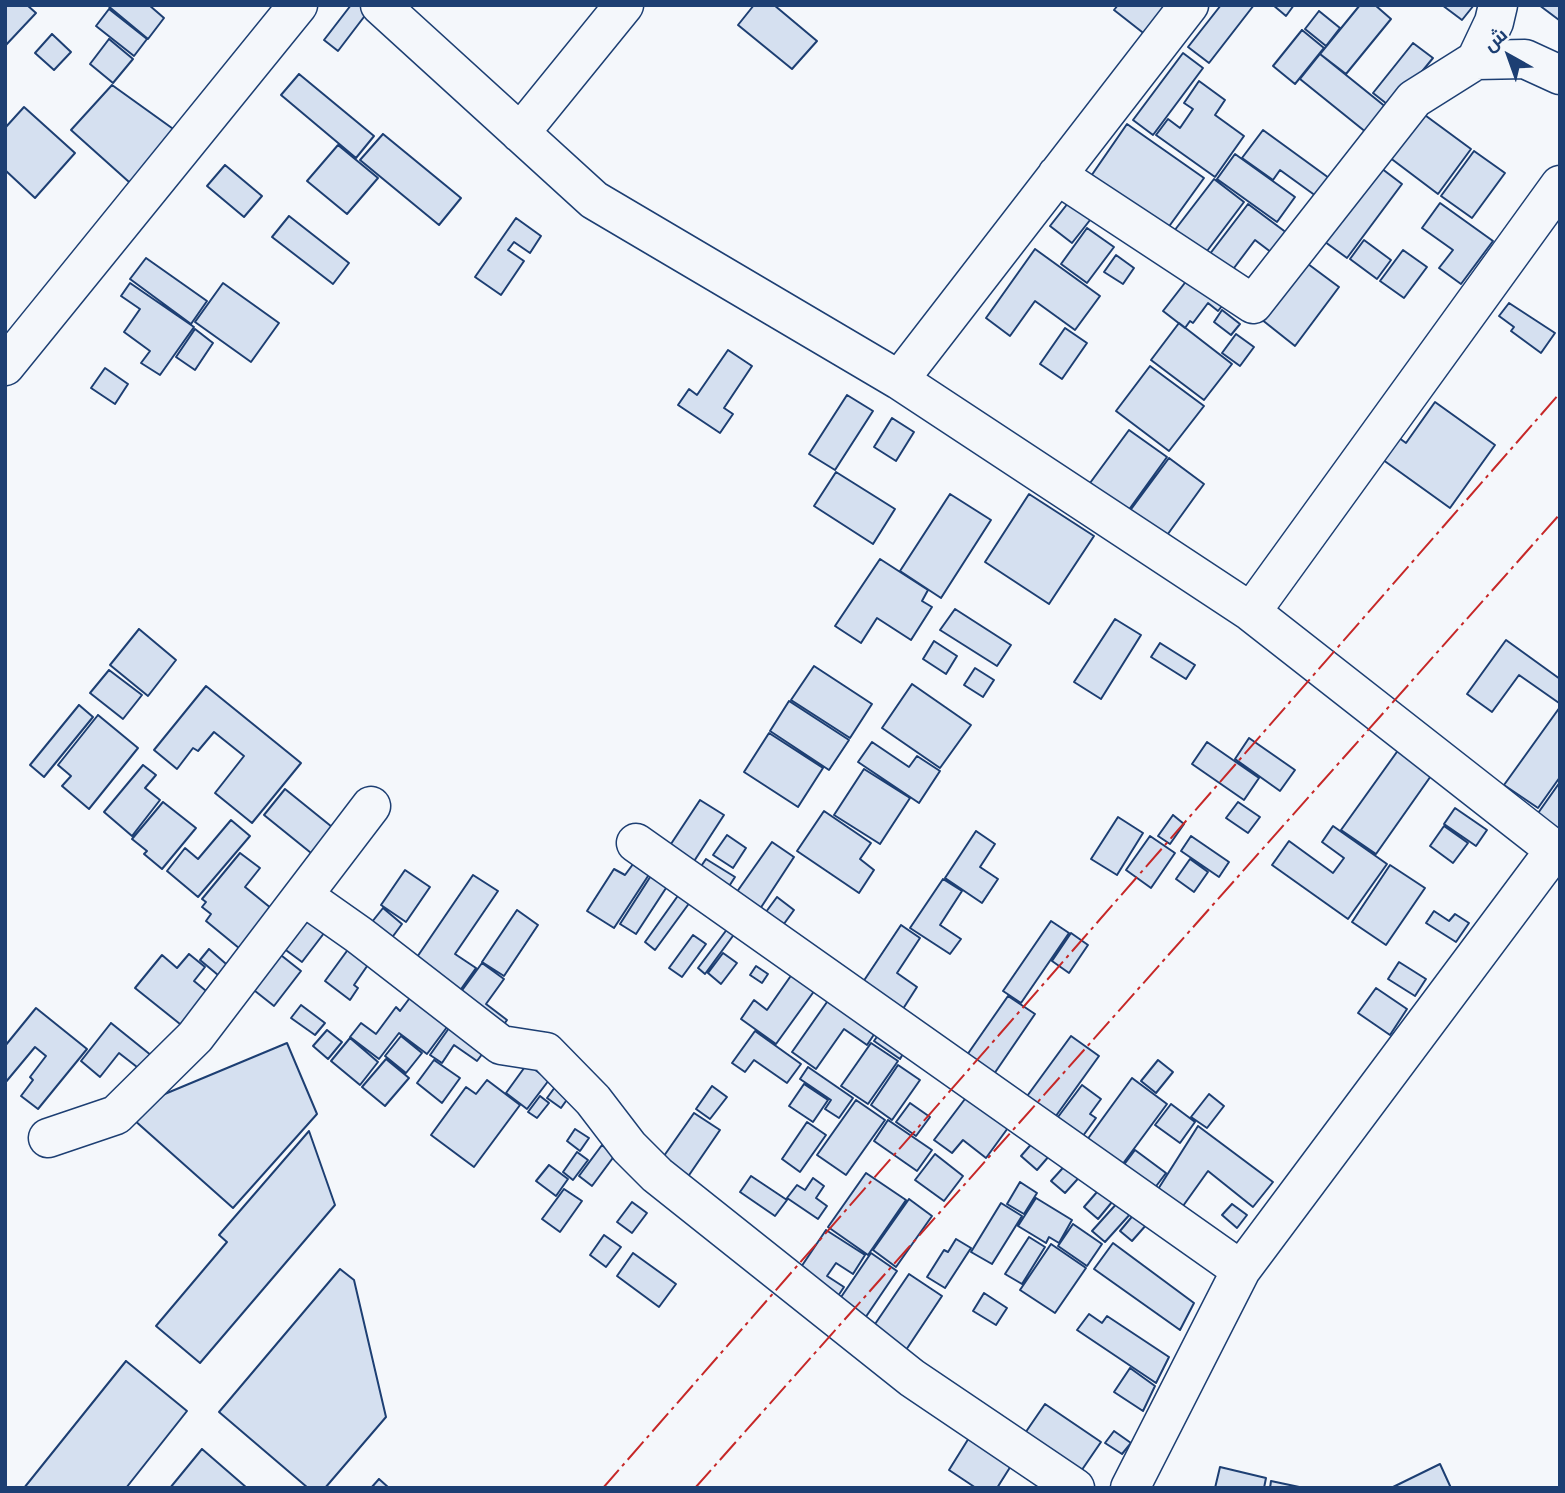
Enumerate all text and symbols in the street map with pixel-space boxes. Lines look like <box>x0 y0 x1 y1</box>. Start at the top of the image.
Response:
north arrow <box>1474 21 1544 91</box>
text: ش <box>1478 23 1512 56</box>

